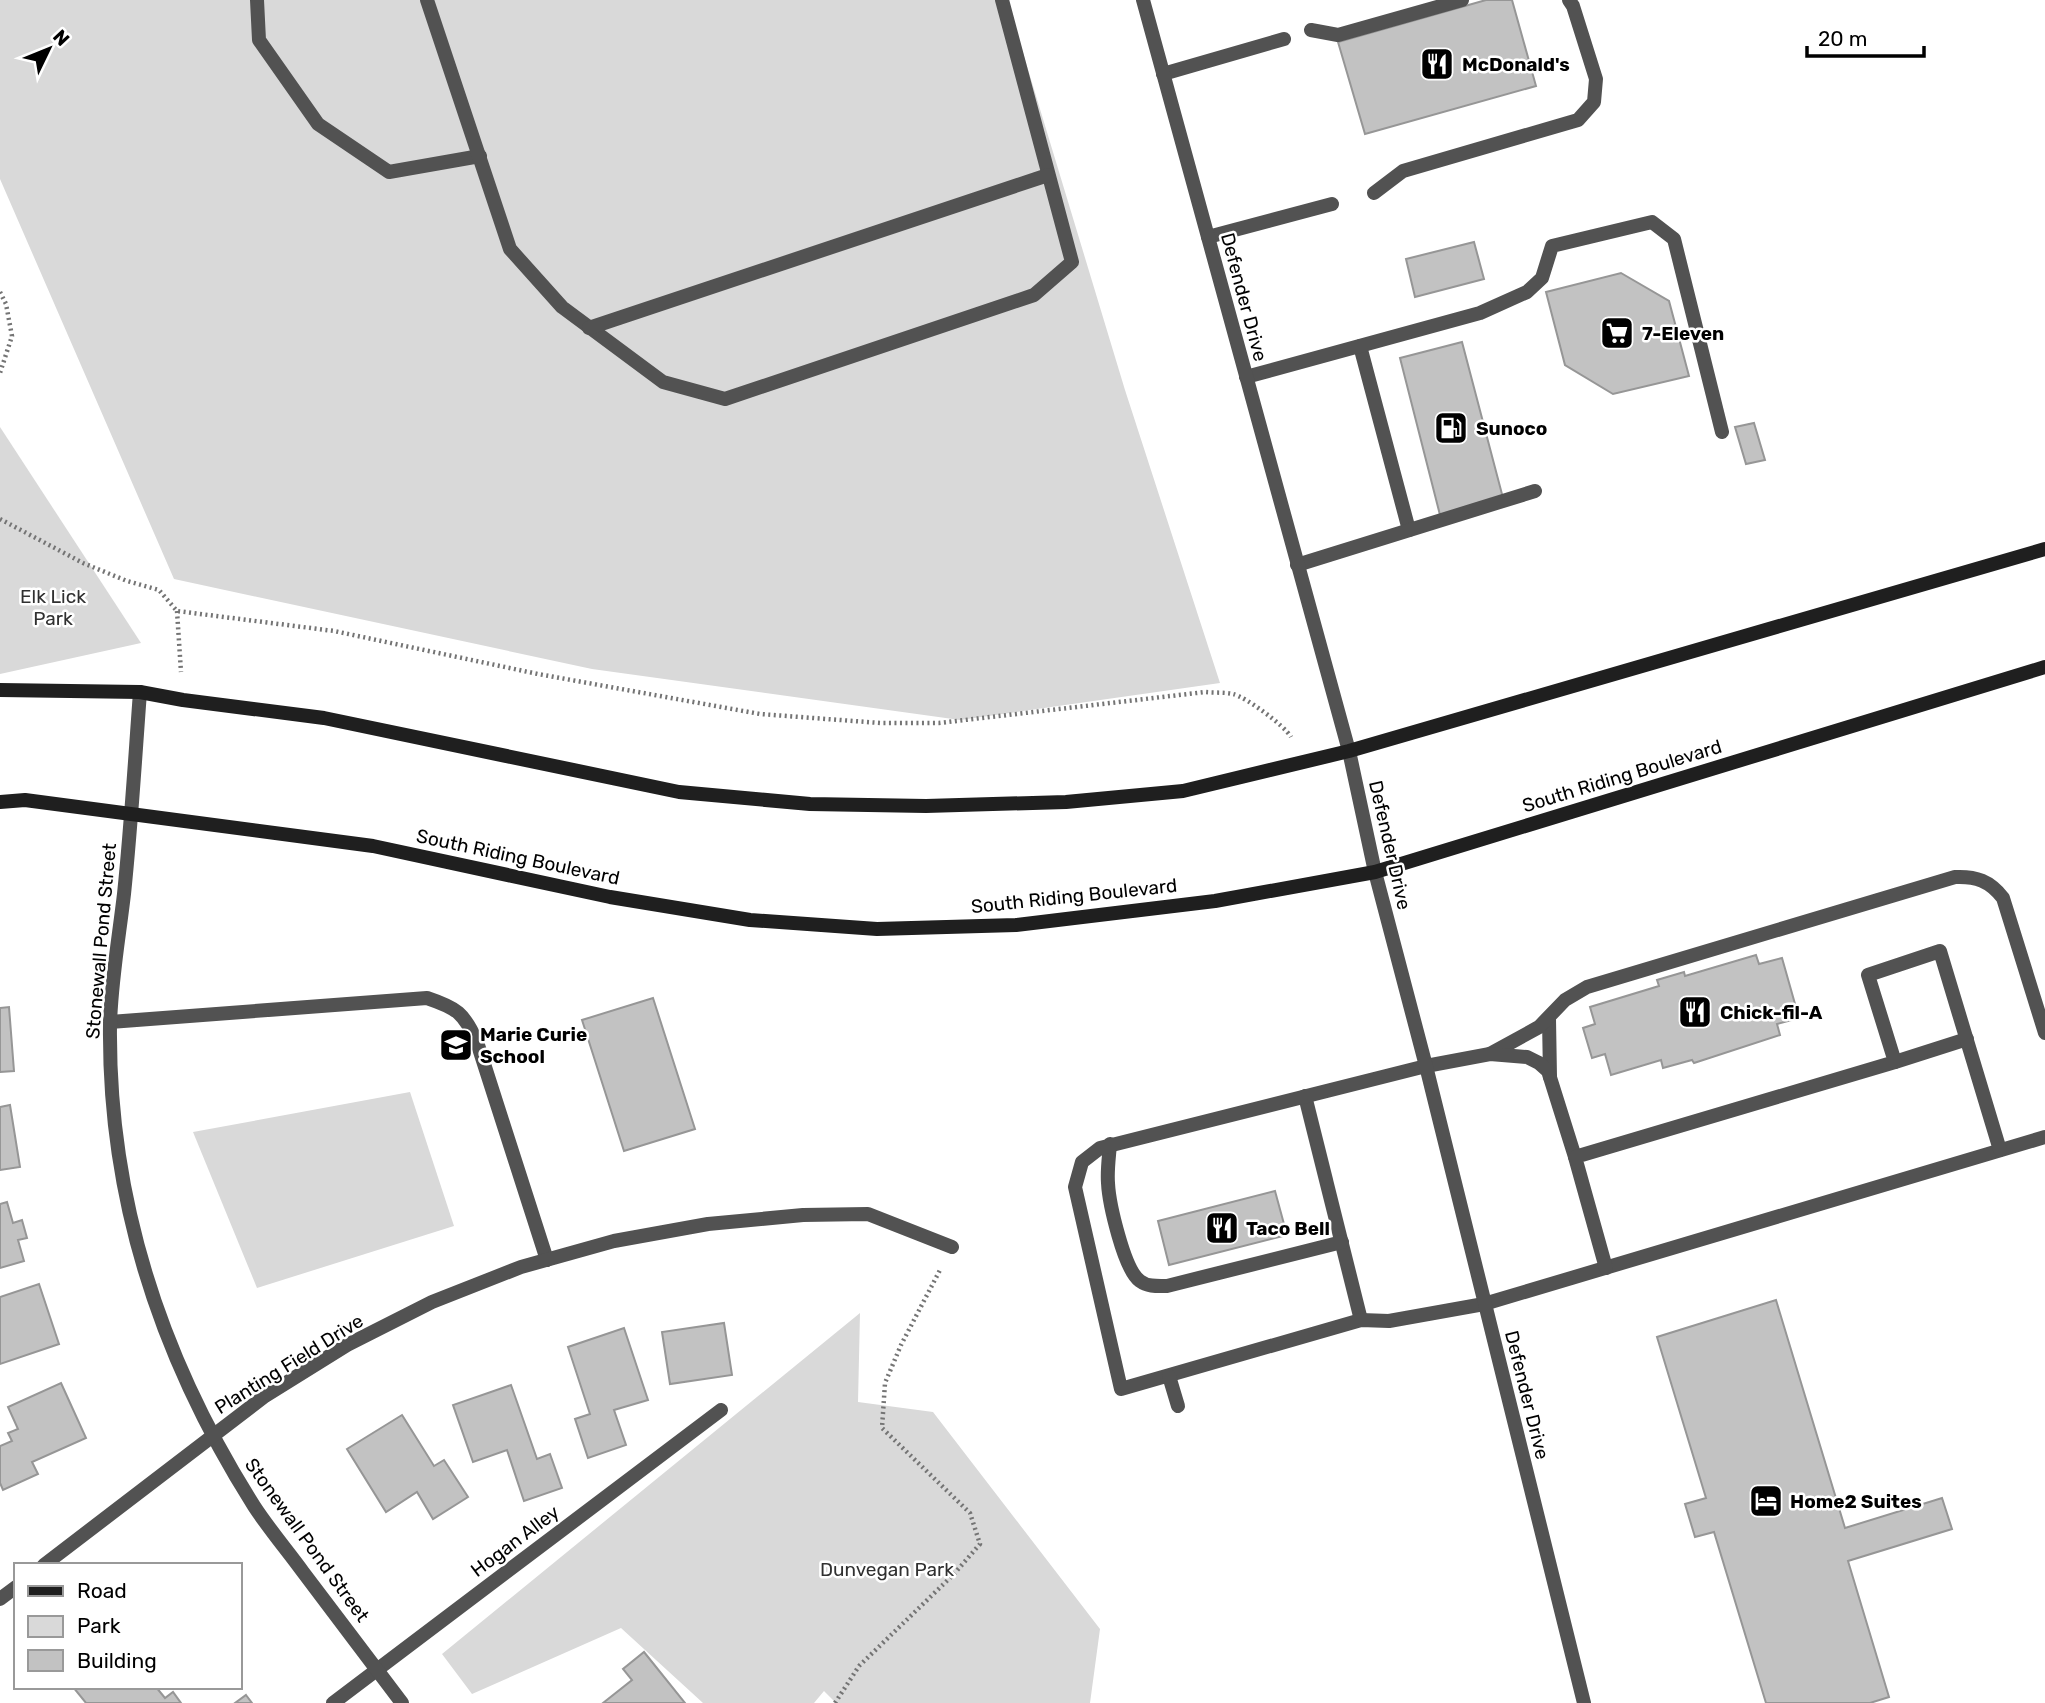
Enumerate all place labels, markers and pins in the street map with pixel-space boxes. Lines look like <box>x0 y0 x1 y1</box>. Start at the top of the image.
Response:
restaurant icon: McDonald's <box>1418 45 1456 83</box>
place label: McDonald's <box>1462 53 1570 76</box>
supermarket icon: 7-Eleven <box>1598 314 1636 352</box>
place label: 7-Eleven <box>1642 322 1724 345</box>
fuel station icon: Sunoco <box>1432 409 1470 447</box>
place label: Sunoco <box>1476 417 1547 440</box>
restaurant icon: Chick-fil-A <box>1676 993 1714 1031</box>
place label: Chick-fil-A <box>1720 1001 1823 1024</box>
place label: Marie Curie School <box>480 1023 587 1068</box>
school or university icon: Marie Curie School <box>437 1026 475 1064</box>
restaurant icon: Taco Bell <box>1203 1209 1241 1247</box>
place label: Taco Bell <box>1246 1217 1330 1240</box>
hotel icon: Home2 Suites <box>1747 1482 1785 1520</box>
place label: Home2 Suites <box>1790 1490 1922 1513</box>

